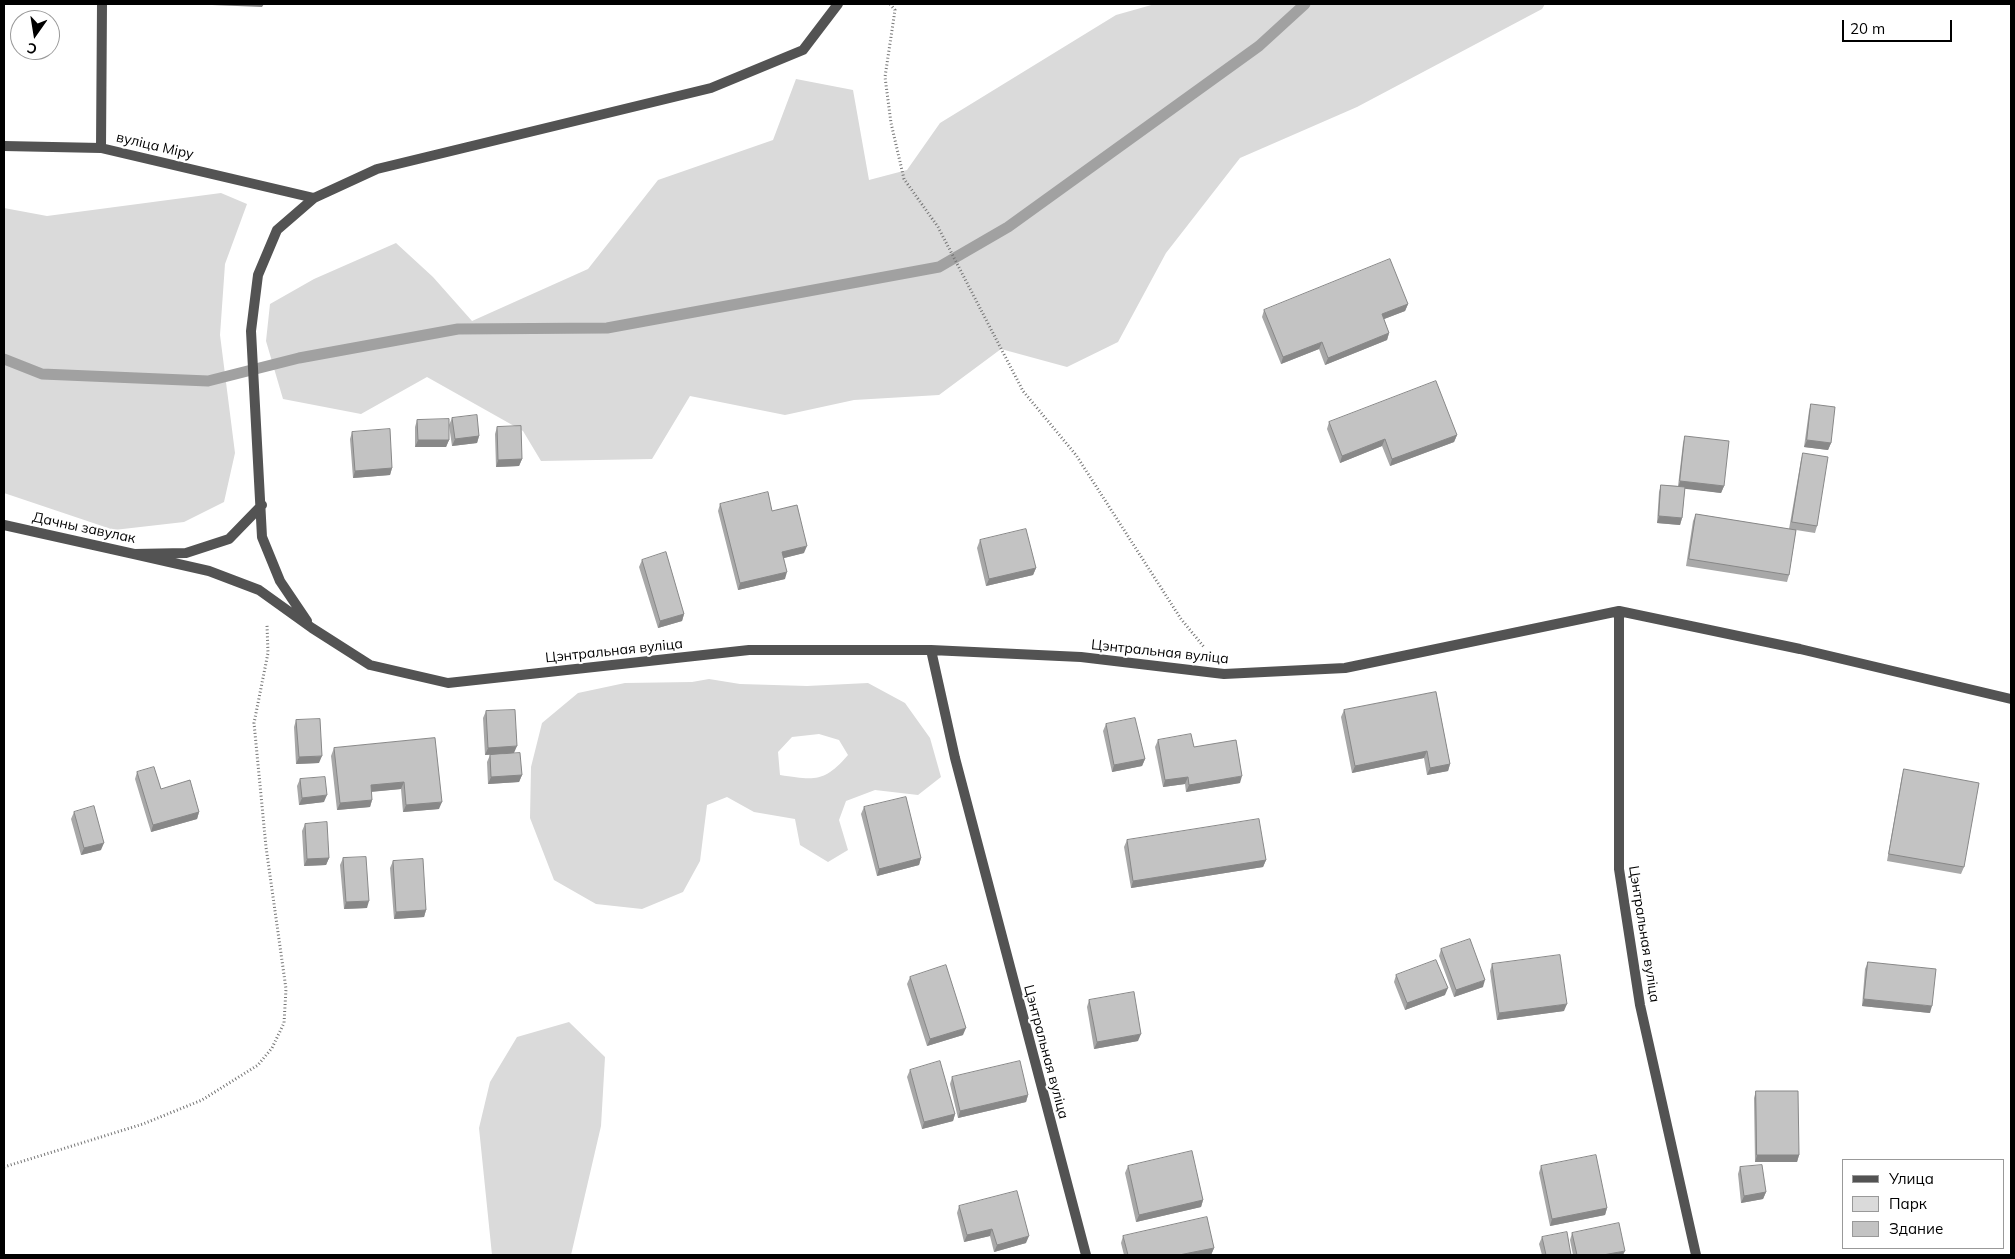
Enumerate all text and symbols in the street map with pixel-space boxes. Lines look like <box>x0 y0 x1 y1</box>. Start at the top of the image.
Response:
north arrow <box>10 10 60 60</box>
scale bar <box>1845 10 1955 42</box>
text: 20 m <box>1850 19 1885 38</box>
text: С <box>25 39 39 58</box>
street label: вуліца Міру <box>115 129 195 163</box>
street label: Дачны завулак <box>31 509 137 547</box>
street label: Цэнтральная вуліца <box>544 635 684 667</box>
street label: Цэнтральная вуліца <box>1090 636 1230 668</box>
street label: Цэнтральная вуліца <box>1625 864 1663 1004</box>
street label: Цэнтральная вуліца <box>1020 983 1072 1121</box>
legend <box>1842 1159 2005 1249</box>
text: Улица <box>1889 1169 1934 1188</box>
text: Парк <box>1889 1194 1927 1213</box>
text: Здание <box>1889 1219 1943 1238</box>

